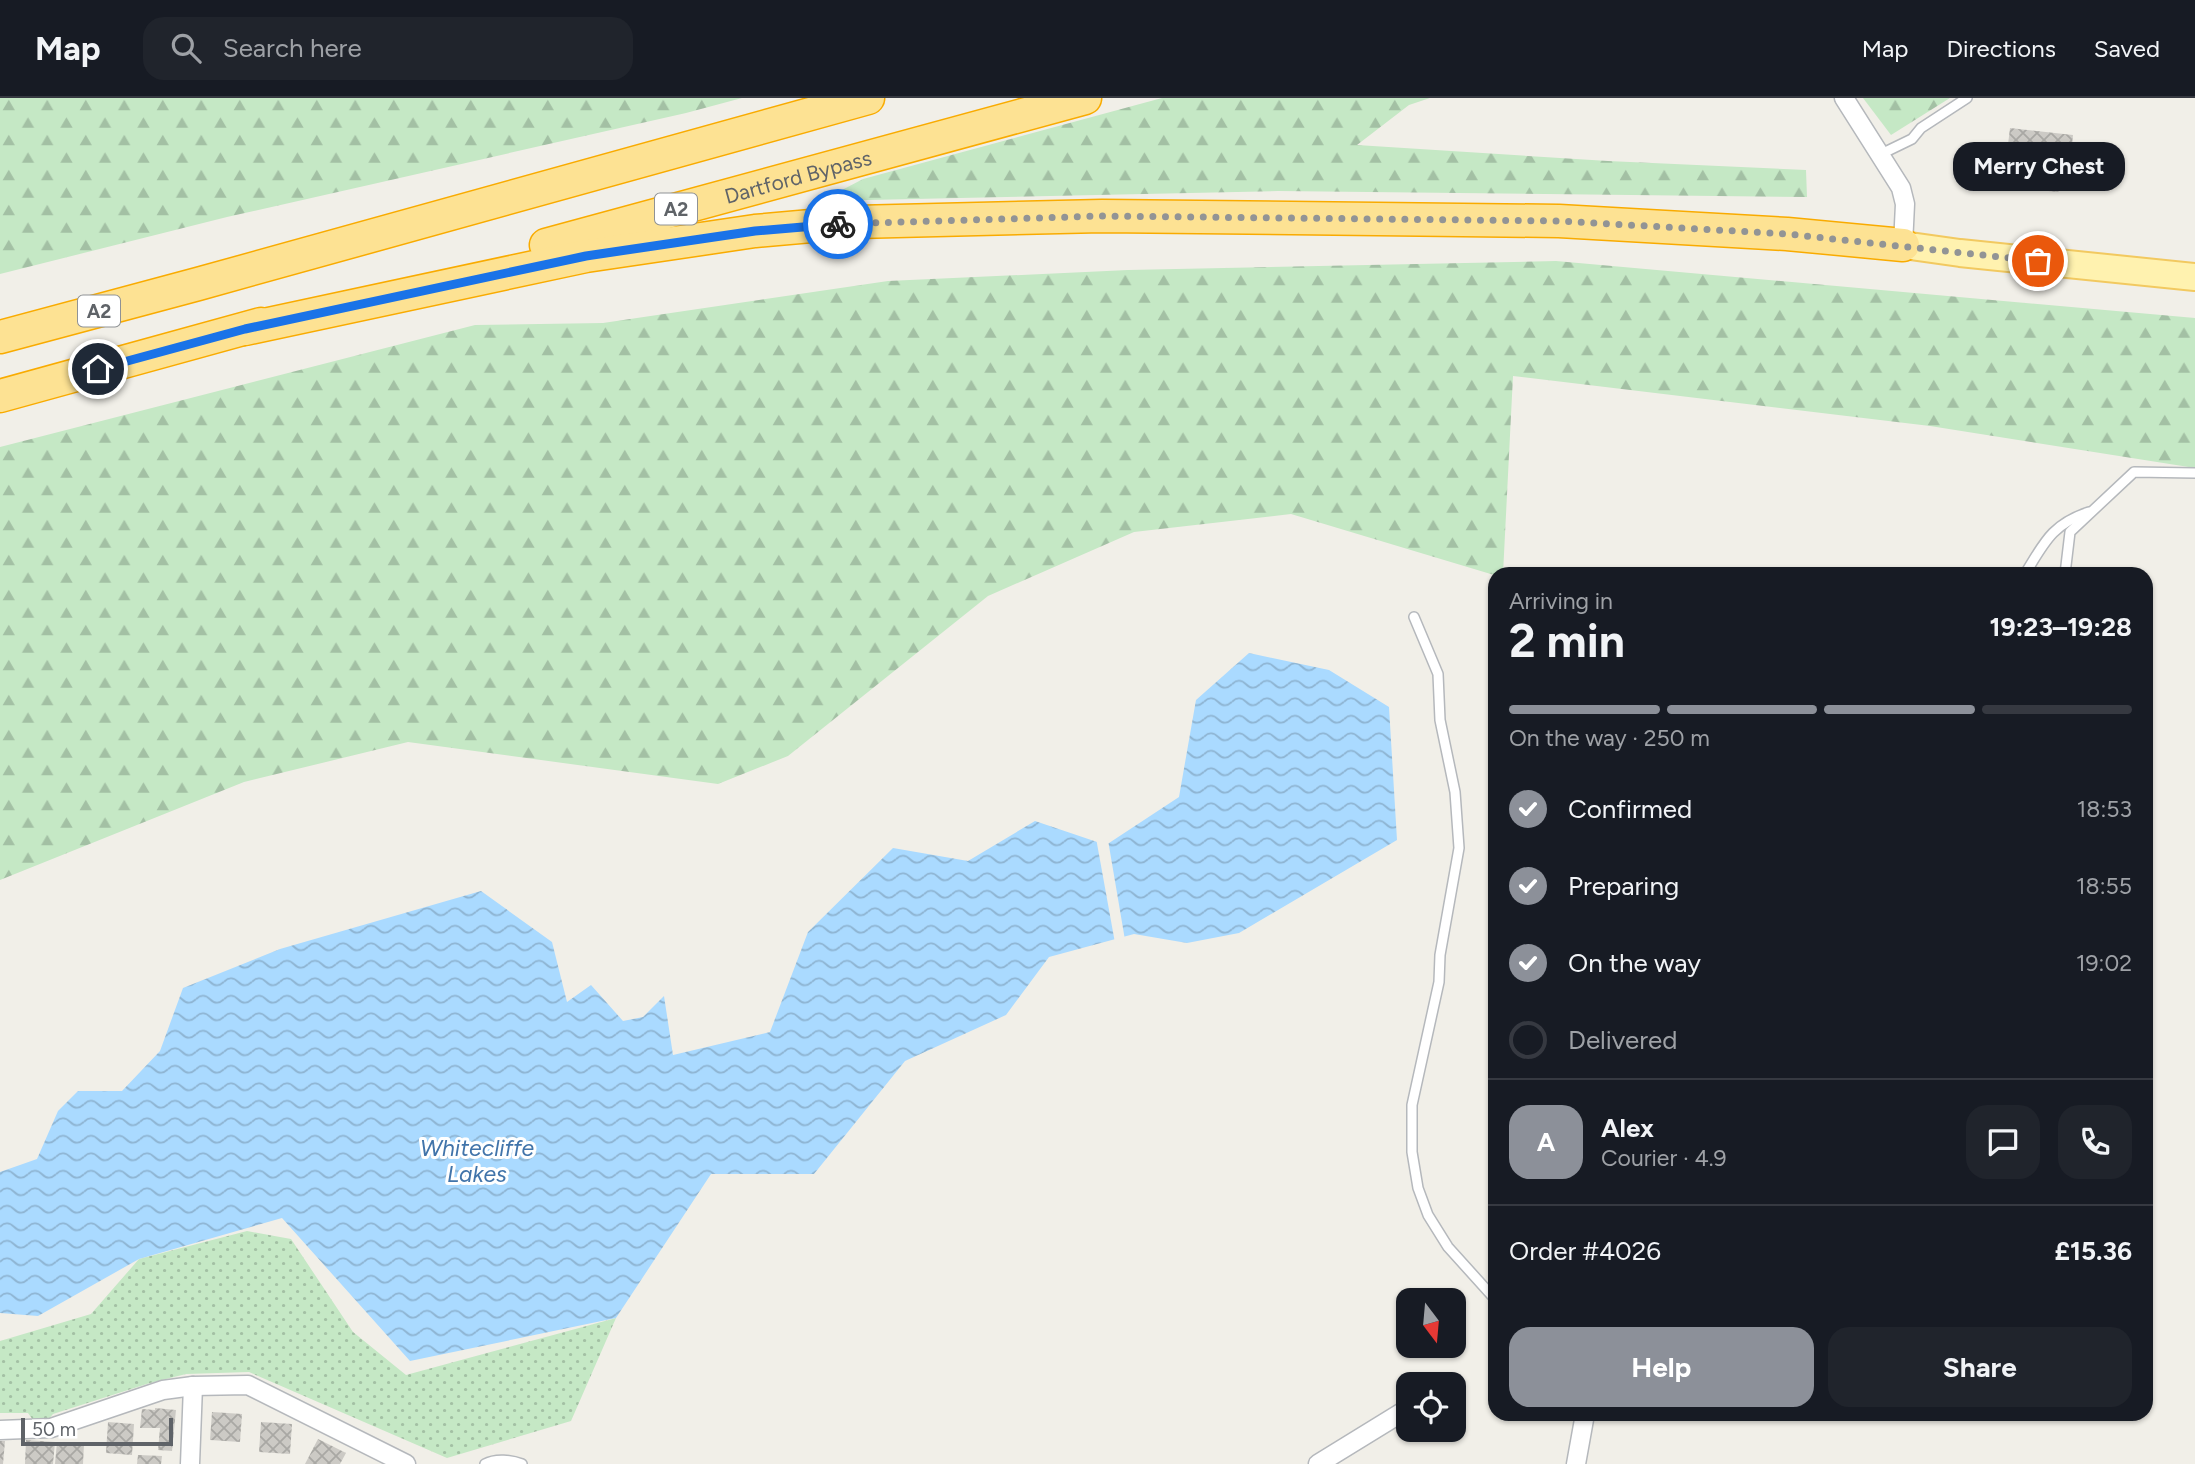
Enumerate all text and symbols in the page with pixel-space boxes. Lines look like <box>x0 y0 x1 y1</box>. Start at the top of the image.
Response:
search box <box>143 17 633 80</box>
text: Map <box>35 29 101 68</box>
icon: search <box>167 29 205 67</box>
text: Search here <box>223 32 362 64</box>
text: Map <box>1862 34 1908 63</box>
text: Directions <box>1946 34 2056 63</box>
text: Saved <box>2094 34 2160 63</box>
callout: Merry Chest <box>1952 142 2124 191</box>
street label: Dartford Bypass <box>722 144 874 208</box>
text: Merry Chest <box>1973 152 2105 180</box>
courier <box>803 189 873 259</box>
road number: A2 <box>655 194 697 225</box>
icon: bike <box>819 205 857 243</box>
pin <box>2008 231 2068 291</box>
icon: bag <box>2019 242 2057 280</box>
road number: A2 <box>78 295 120 326</box>
pin <box>68 339 128 399</box>
icon: home <box>79 350 117 388</box>
text: Arriving in <box>1509 587 1613 615</box>
text: 19:23–19:28 <box>1989 611 2132 643</box>
text: 2 min <box>1509 613 1625 669</box>
text: On the way · 250 m <box>1509 724 1710 752</box>
icon: check <box>1509 790 1547 828</box>
text: Confirmed <box>1568 793 1692 825</box>
text: 18:53 <box>2077 795 2132 823</box>
icon: check <box>1509 867 1547 905</box>
text: Preparing <box>1568 870 1679 902</box>
text: 18:55 <box>2076 872 2132 900</box>
icon: check <box>1509 944 1547 982</box>
text: On the way <box>1568 947 1701 979</box>
text: 19:02 <box>2076 949 2132 977</box>
text: Delivered <box>1568 1024 1677 1056</box>
button: chat <box>1966 1105 2040 1179</box>
button: phone <box>2058 1105 2132 1179</box>
text: Alex <box>1601 1112 1654 1144</box>
text: A <box>1537 1126 1555 1158</box>
water label: Whitecliffe Lakes <box>420 1134 534 1188</box>
text: Courier · 4.9 <box>1601 1144 1727 1172</box>
text: Order #4026 <box>1509 1235 1661 1267</box>
text: £15.36 <box>2054 1235 2132 1267</box>
north arrow <box>1396 1288 1466 1358</box>
map controls <box>1396 1288 1466 1442</box>
button: Help <box>1509 1327 1814 1407</box>
button: Share <box>1828 1327 2132 1407</box>
button: locate <box>1396 1372 1466 1442</box>
scale bar <box>21 1415 173 1447</box>
text: 50 m <box>32 1418 76 1441</box>

